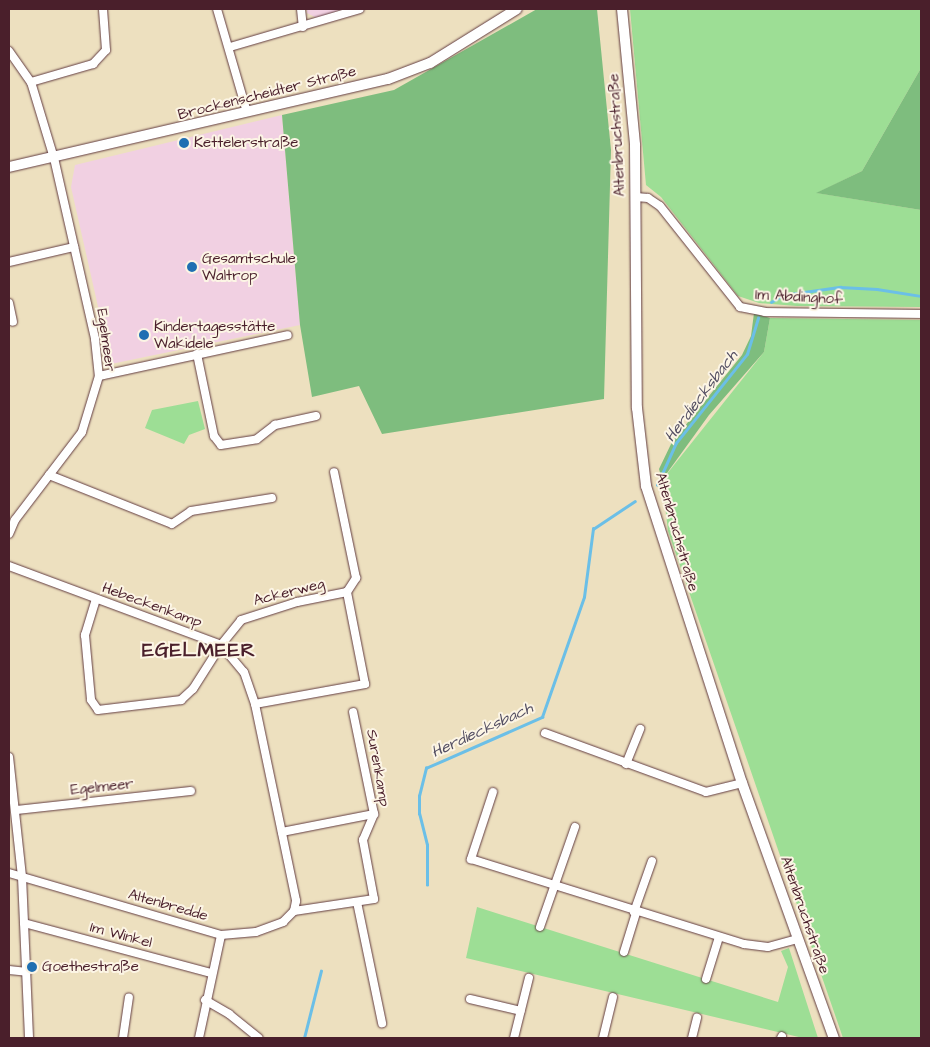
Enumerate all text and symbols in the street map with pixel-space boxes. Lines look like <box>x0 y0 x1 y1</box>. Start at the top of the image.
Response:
street label: Brockenscheidter Straße <box>176 62 358 124</box>
street label: Altenbruchstraße <box>605 73 629 197</box>
place label: Kettelerstraße <box>194 134 298 152</box>
marker: Kettelerstraße <box>178 137 190 149</box>
place label: Gesamtschule Waltrop <box>202 249 296 284</box>
marker: Gesamtschule Waltrop <box>186 261 198 273</box>
street label: Im Abdinghof <box>755 286 843 308</box>
street label: Egelmeer <box>93 307 119 373</box>
place label: Kindertagesstätte Wakidele <box>154 317 275 352</box>
marker: Kindertagesstätte Wakidele <box>138 329 150 341</box>
water label: Herdiecksbach <box>660 346 742 446</box>
street label: Altenbruchstraße <box>651 470 703 594</box>
street label: Ackerweg <box>252 574 326 610</box>
street label: Hebeckenkamp <box>100 579 204 631</box>
district label: EGELMEER <box>141 638 257 662</box>
water label: Herdiecksbach <box>428 698 536 762</box>
street label: Surenkamp <box>362 728 394 808</box>
street label: Egelmeer <box>70 775 134 799</box>
street label: Altenbruchstraße <box>776 854 834 976</box>
street label: Altenbredde <box>126 885 210 925</box>
street label: Im Winkel <box>88 918 154 952</box>
place label: Goethestraße <box>42 958 139 976</box>
marker: Goethestraße <box>26 961 38 973</box>

